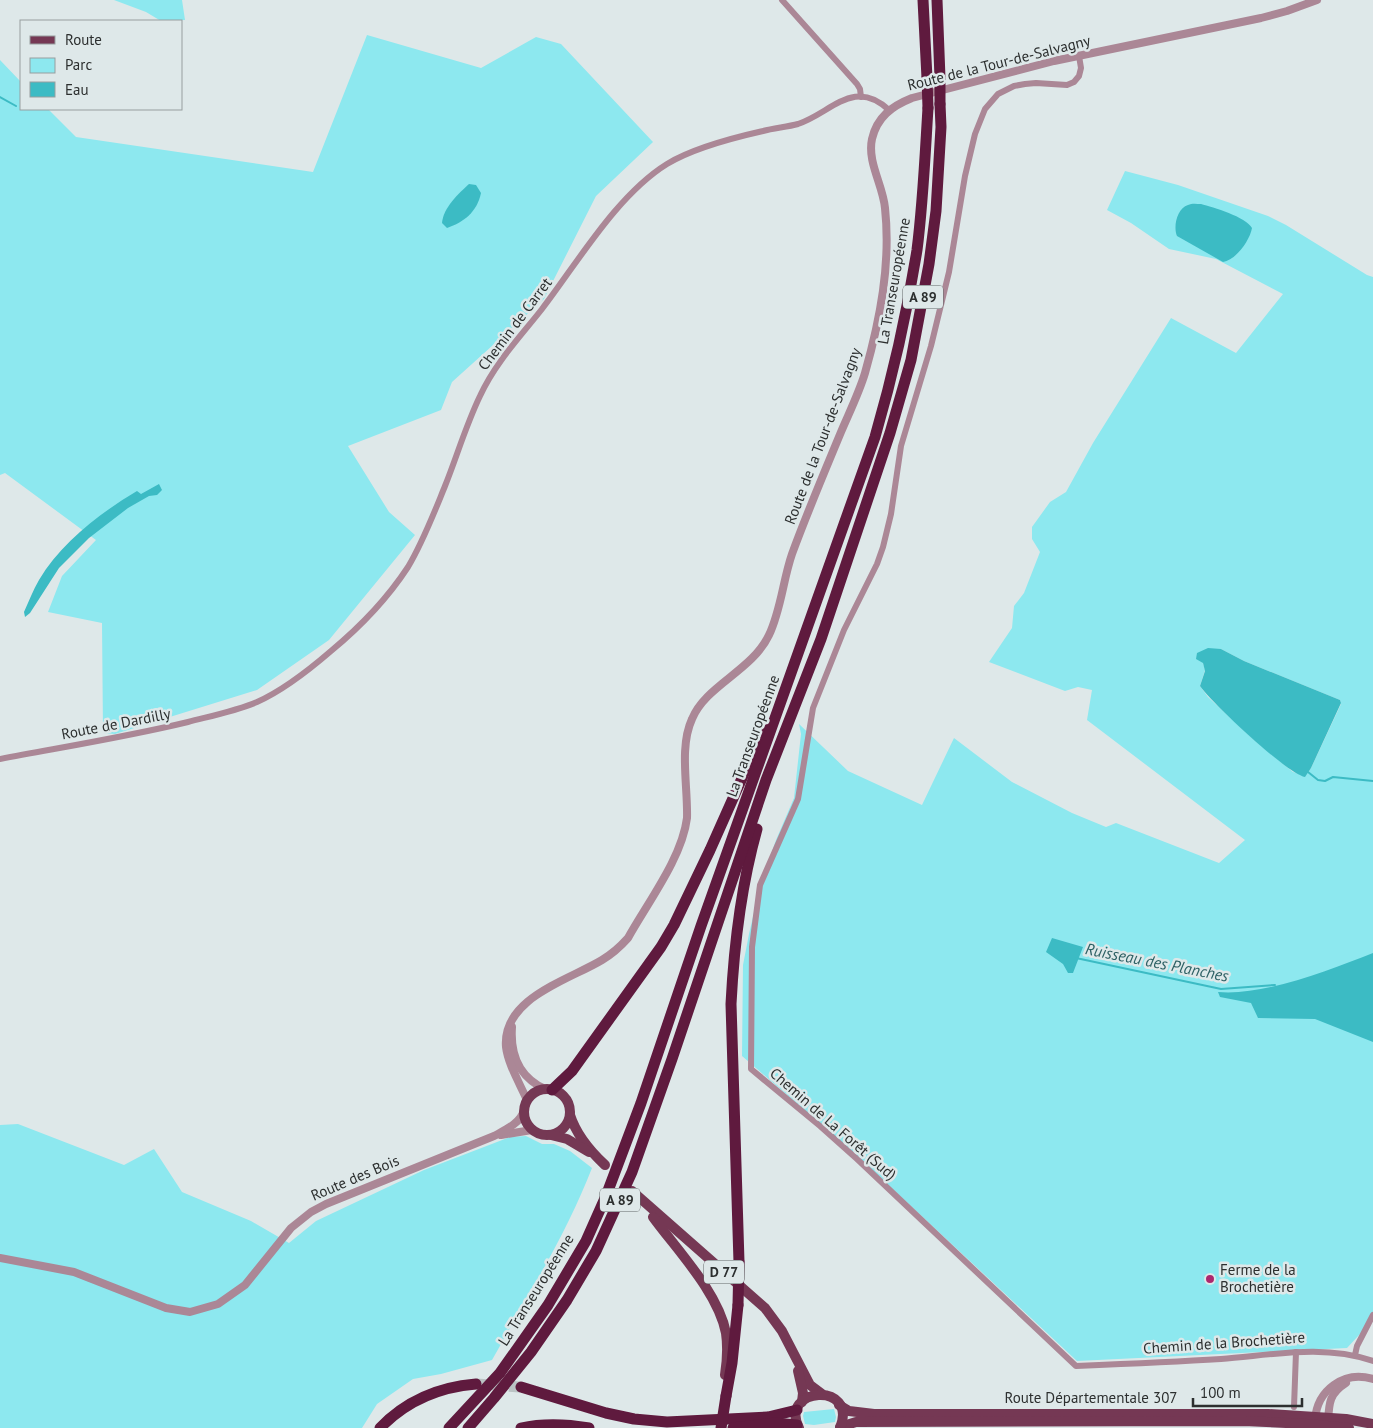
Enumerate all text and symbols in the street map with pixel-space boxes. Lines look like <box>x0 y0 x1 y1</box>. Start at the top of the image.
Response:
legend <box>20 20 182 110</box>
text: Route <box>65 30 102 49</box>
street label: Route de la Tour-de-Salvagny <box>905 31 1092 94</box>
text: Parc <box>65 55 92 74</box>
text: Eau <box>65 80 89 99</box>
street label: La Transeuropéenne <box>873 216 914 346</box>
street label: Chemin de Carret <box>474 274 556 374</box>
road number: A 89 <box>903 286 943 308</box>
street label: Route de la Tour-de-Salvagny <box>780 345 865 527</box>
street label: La Transeuropéenne <box>722 672 783 799</box>
street label: Route de Dardilly <box>60 704 172 743</box>
water label: Ruisseau des Planches <box>1084 938 1231 986</box>
street label: Chemin de La Forêt (Sud) <box>766 1063 901 1184</box>
street label: Route des Bois <box>308 1150 402 1205</box>
road number: A 89 <box>600 1188 640 1212</box>
street label: La Transeuropéenne <box>494 1230 578 1349</box>
road number: D 77 <box>704 1260 744 1284</box>
place label: Ferme de la Brochetière <box>1220 1260 1296 1296</box>
marker: Ferme de la Brochetière <box>1204 1273 1216 1285</box>
street label: Chemin de la Brochetière <box>1142 1327 1306 1358</box>
scale bar <box>1193 1376 1302 1408</box>
text: 100 m <box>1200 1383 1241 1402</box>
street label: Route Départementale 307 <box>1004 1388 1178 1407</box>

